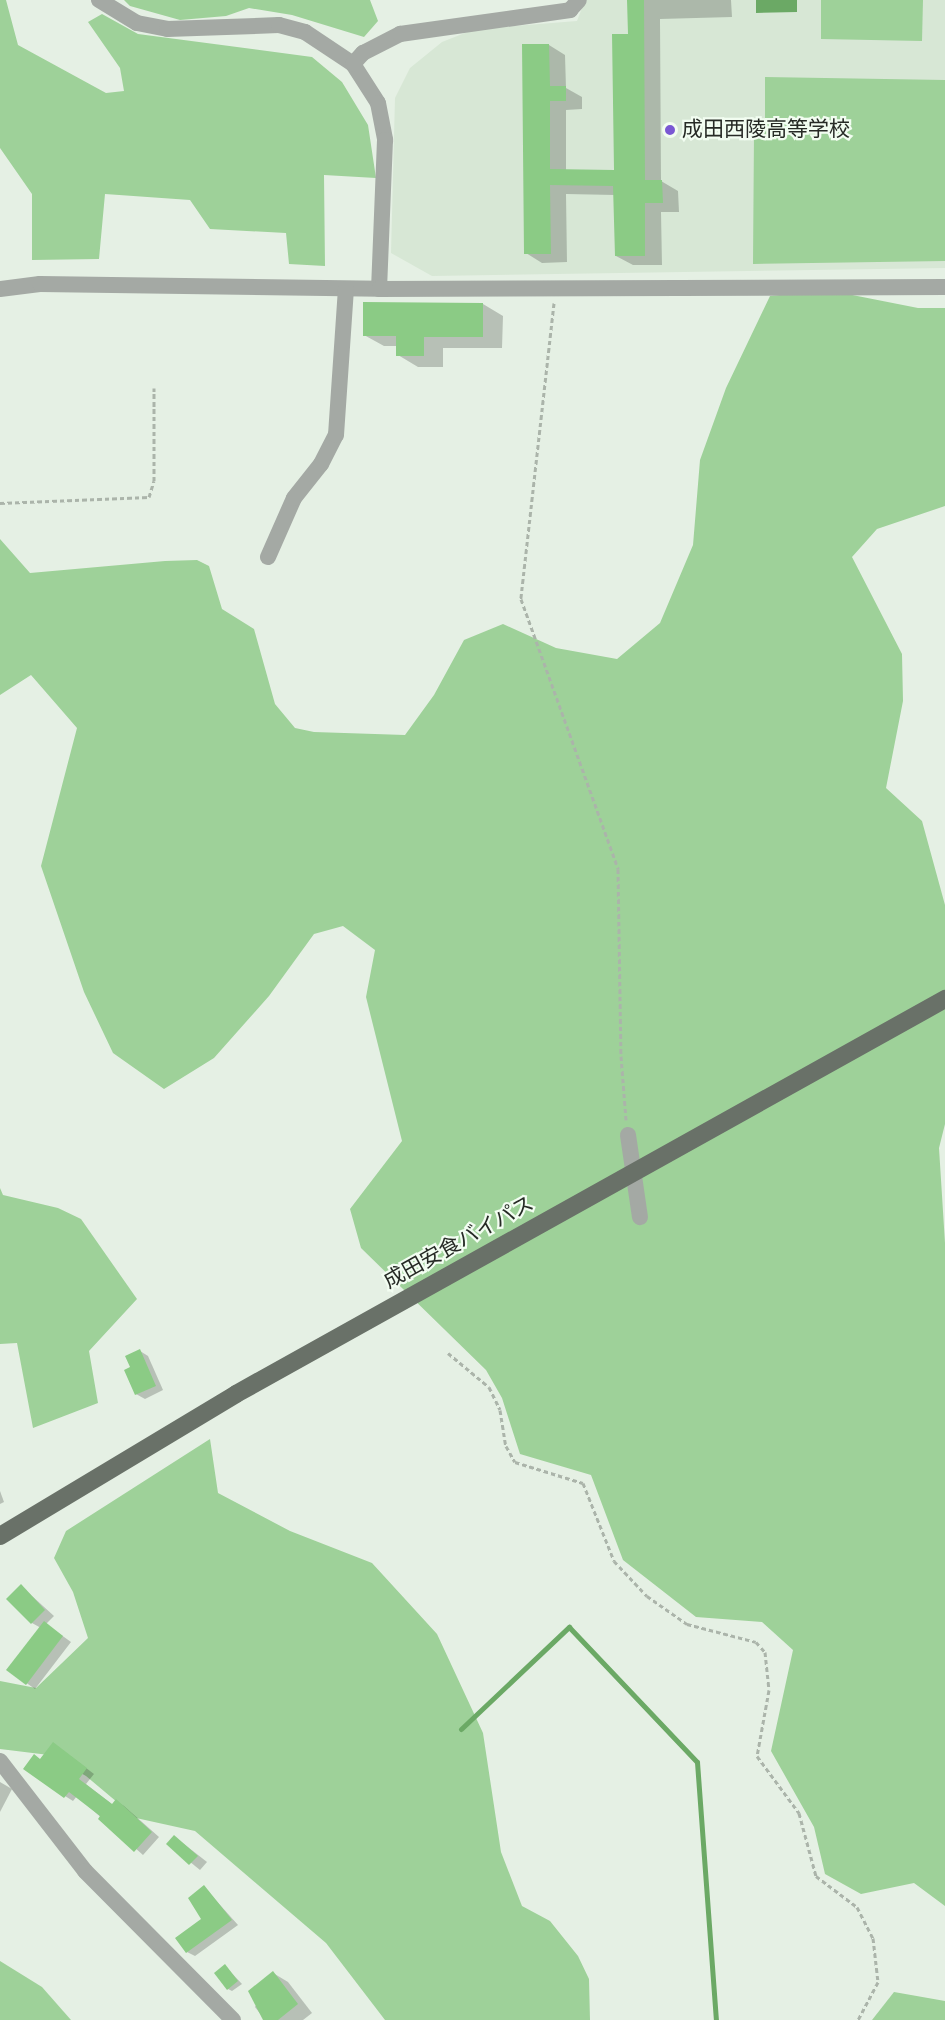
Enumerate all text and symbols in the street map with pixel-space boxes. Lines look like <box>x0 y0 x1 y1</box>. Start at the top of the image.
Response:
place label: 成田西陵高等学校 <box>682 117 850 143</box>
marker: 成田西陵高等学校 <box>663 123 677 137</box>
street label: 成田安食バイパス <box>379 1191 539 1295</box>

